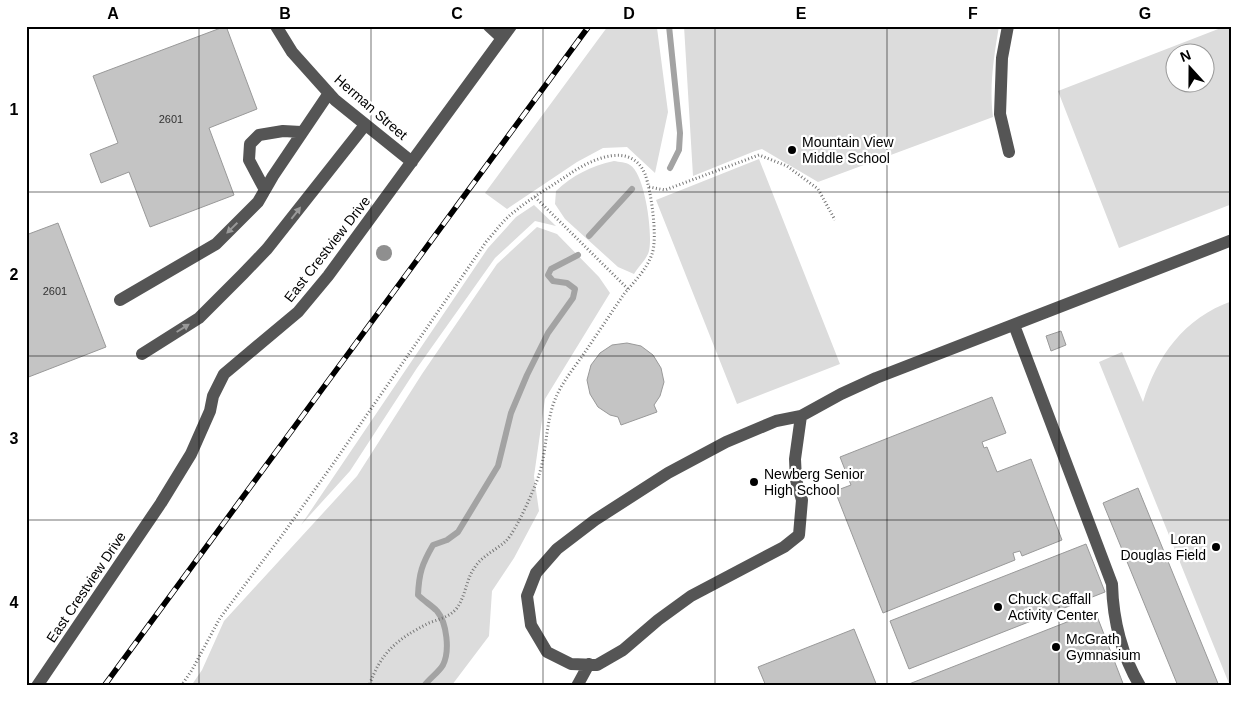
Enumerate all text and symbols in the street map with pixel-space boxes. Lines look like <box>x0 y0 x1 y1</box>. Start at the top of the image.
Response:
text: A <box>107 5 119 22</box>
text: B <box>279 5 291 22</box>
text: C <box>451 5 463 22</box>
text: D <box>623 5 635 22</box>
text: E <box>796 5 807 22</box>
text: F <box>968 5 978 22</box>
text: G <box>1139 5 1151 22</box>
north arrow <box>1166 42 1216 92</box>
text: N <box>1178 47 1193 65</box>
street label: Herman Street <box>331 71 411 143</box>
text: 1 <box>10 101 19 118</box>
house number: 2601 <box>159 113 183 125</box>
place label: Mountain View Middle School <box>802 134 894 166</box>
marker: Mountain View Middle School <box>786 144 798 156</box>
street label: East Crestview Drive <box>281 193 373 305</box>
one-way arrow <box>290 206 301 219</box>
one-way arrow <box>226 222 238 234</box>
text: 2 <box>10 266 19 283</box>
house number: 2601 <box>43 285 67 297</box>
one-way arrow <box>176 324 189 333</box>
text: 3 <box>10 430 19 447</box>
place label: Newberg Senior High School <box>764 466 865 498</box>
marker: Newberg Senior High School <box>748 476 760 488</box>
street label: East Crestview Drive <box>43 528 129 645</box>
place label: Loran Douglas Field <box>1120 531 1206 563</box>
marker: Loran Douglas Field <box>1210 541 1222 553</box>
place label: Chuck Caffall Activity Center <box>1008 591 1099 623</box>
text: 4 <box>10 594 19 611</box>
marker: Chuck Caffall Activity Center <box>992 601 1004 613</box>
place label: McGrath Gymnasium <box>1066 631 1141 663</box>
marker: McGrath Gymnasium <box>1050 641 1062 653</box>

